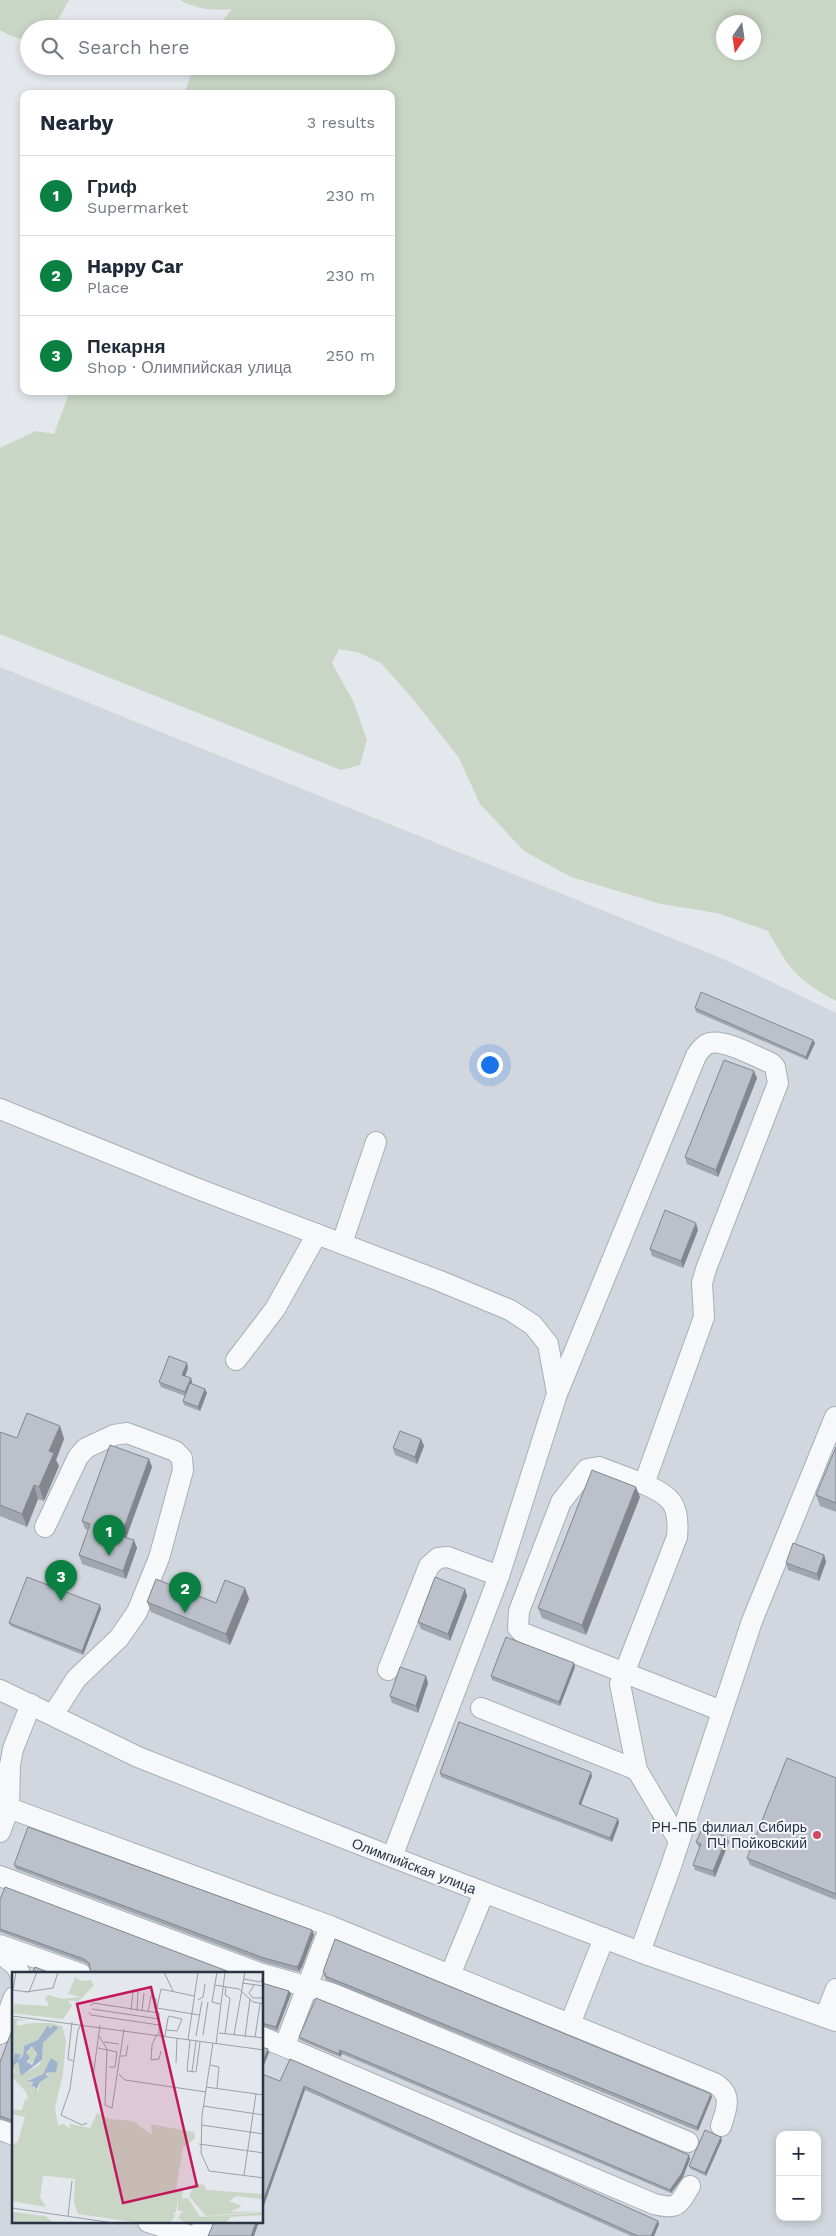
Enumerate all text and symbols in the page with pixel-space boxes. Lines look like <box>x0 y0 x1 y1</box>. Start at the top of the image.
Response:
north arrow <box>716 15 761 60</box>
search box <box>20 20 395 75</box>
icon: search <box>38 34 66 62</box>
text: Search here <box>78 36 189 59</box>
text: Nearby <box>40 110 113 135</box>
text: 3 results <box>307 113 375 132</box>
text: Гриф <box>87 175 137 198</box>
text: 1 <box>53 186 59 205</box>
text: 230 m <box>326 186 375 205</box>
text: Supermarket <box>87 198 188 217</box>
text: Happy Car <box>87 255 183 278</box>
text: 2 <box>51 266 61 285</box>
text: 230 m <box>326 266 375 285</box>
text: Place <box>87 278 129 297</box>
text: Пекарня <box>87 335 165 358</box>
text: 3 <box>51 346 61 365</box>
text: 250 m <box>326 346 375 365</box>
text: Shop · Олимпийская улица <box>87 358 292 377</box>
your location <box>477 1052 503 1078</box>
pin: 1 <box>93 1515 125 1556</box>
pin: 3 <box>45 1560 77 1601</box>
pin: 2 <box>169 1572 201 1613</box>
place label: РН-ПБ филиал Сибирь ПЧ Пойковский <box>651 1819 807 1851</box>
marker: РН-ПБ филиал Сибирь ПЧ Пойковский <box>811 1829 823 1841</box>
street label: Олимпийская улица <box>350 1835 479 1897</box>
inset map <box>12 1972 264 2224</box>
map controls <box>776 2131 821 2221</box>
button: + <box>776 2131 821 2176</box>
button: − <box>776 2176 821 2221</box>

